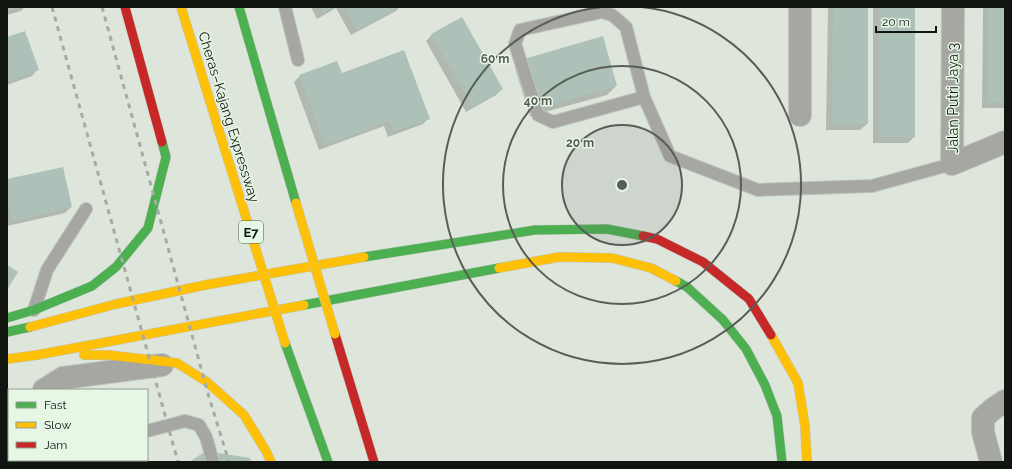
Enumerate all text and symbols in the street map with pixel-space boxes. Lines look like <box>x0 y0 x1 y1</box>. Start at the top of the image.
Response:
scale bar <box>876 8 936 34</box>
text: 20 m <box>882 15 910 29</box>
street label: Cheras–Kajang Expressway <box>195 30 263 205</box>
street label: Jalan Putri Jaya 3 <box>945 43 961 153</box>
text: 60 m <box>481 52 509 66</box>
text: 40 m <box>524 94 552 108</box>
text: 20 m <box>566 136 594 150</box>
centre of rings <box>615 178 629 192</box>
road number: E7 <box>239 221 263 243</box>
legend <box>8 389 148 461</box>
text: Fast <box>44 398 67 412</box>
text: Slow <box>44 418 71 432</box>
text: Jam <box>44 438 67 452</box>

